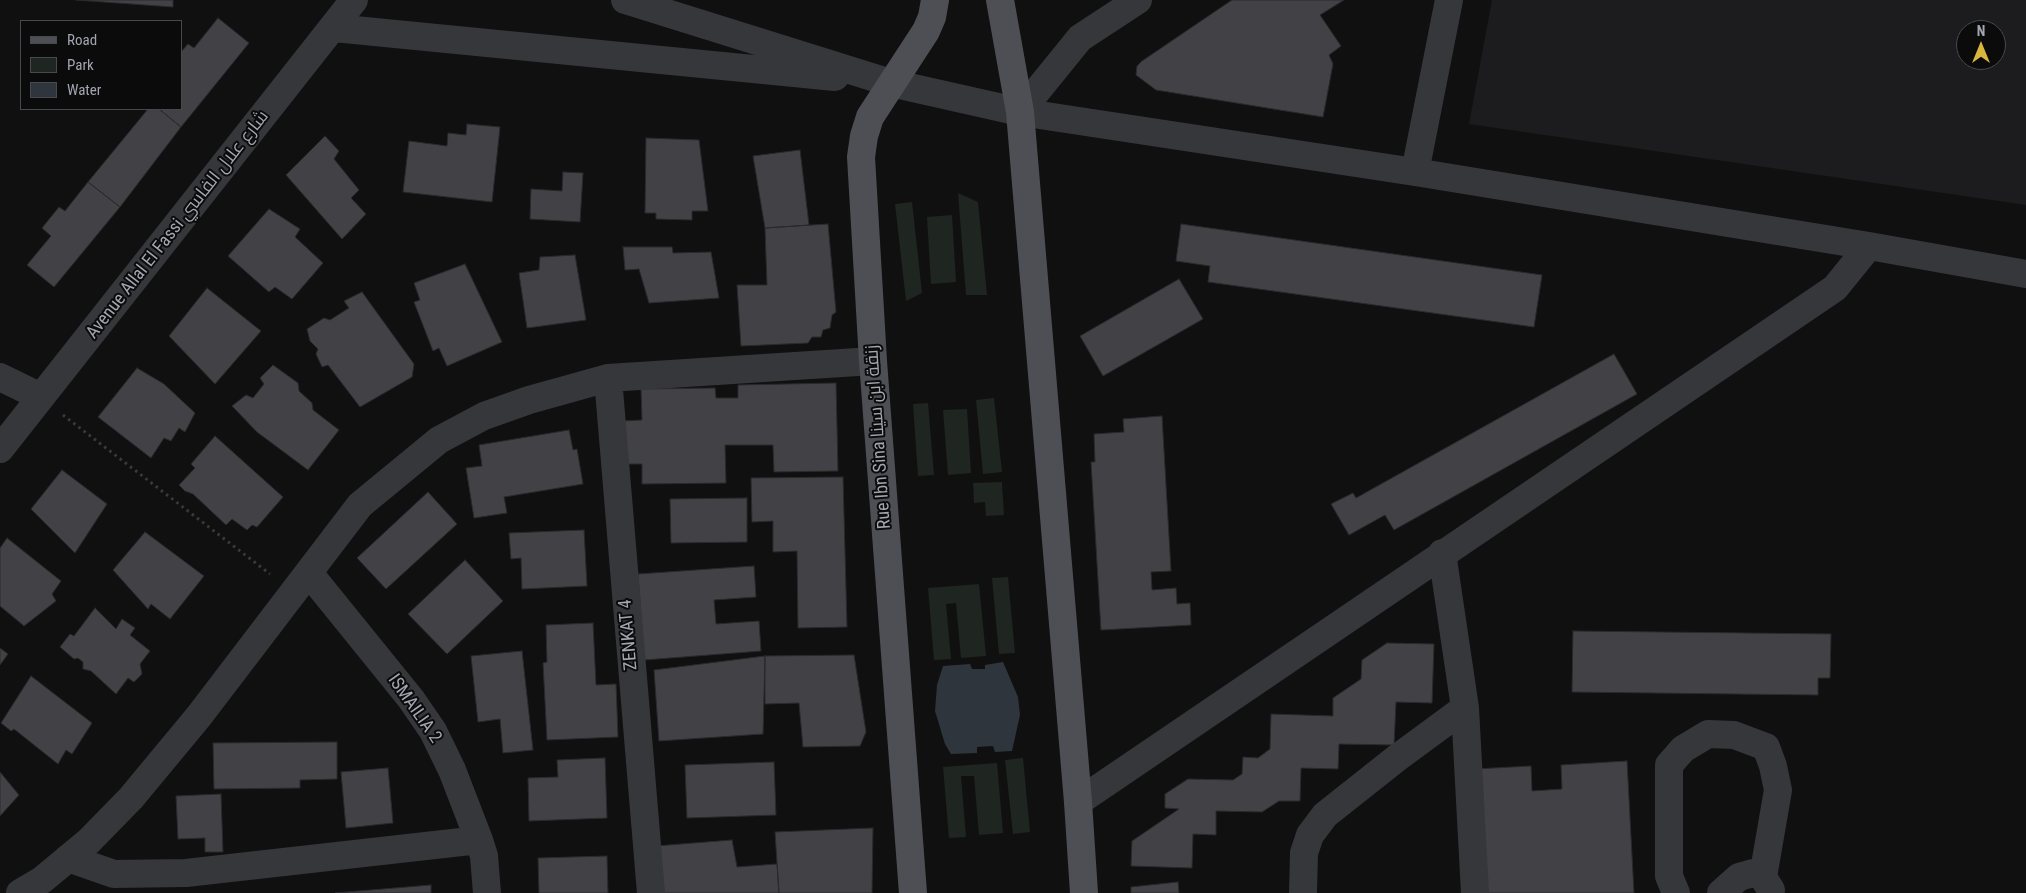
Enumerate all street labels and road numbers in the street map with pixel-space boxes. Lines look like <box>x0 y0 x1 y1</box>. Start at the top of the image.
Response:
street label: Avenue Allal El Fassi شارع علال الفاسي <box>82 107 274 343</box>
street label: Rue Ibn Sina زنقة ابن سينا <box>862 344 896 530</box>
street label: ZENKAT 4 <box>615 599 643 671</box>
street label: ISMAILIA 2 <box>382 670 446 748</box>

